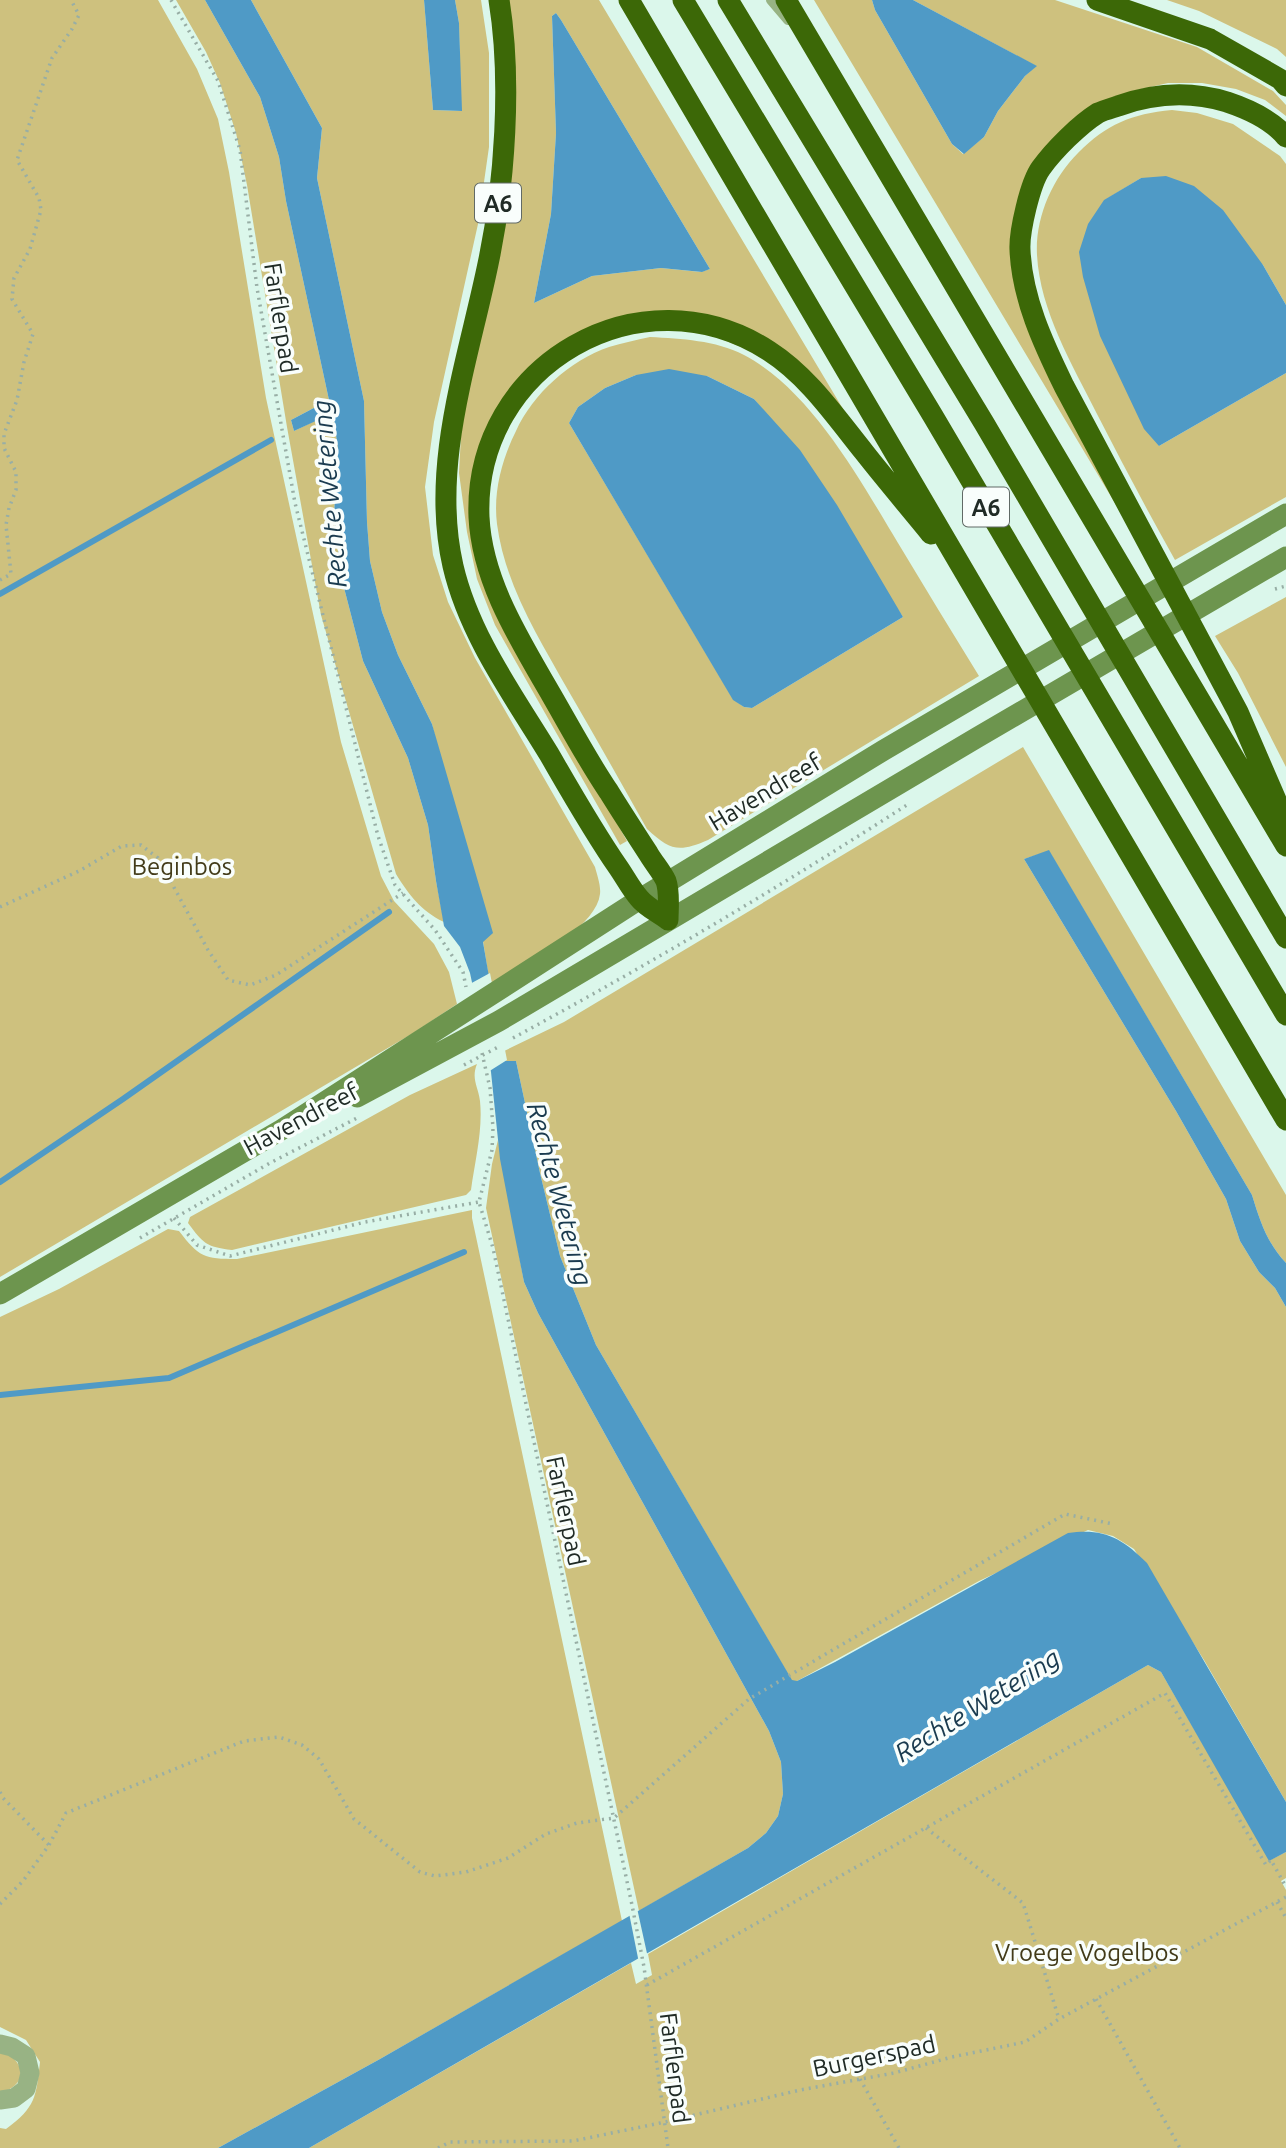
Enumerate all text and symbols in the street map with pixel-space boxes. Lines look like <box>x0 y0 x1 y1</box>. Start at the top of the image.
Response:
road number: A6 <box>475 184 521 222</box>
street label: Farflerpad <box>259 261 303 375</box>
water label: Rechte Wetering <box>306 399 352 589</box>
road number: A6 <box>963 488 1009 526</box>
street label: Havendreef <box>704 747 827 836</box>
park label: Beginbos <box>132 853 232 880</box>
street label: Havendreef <box>239 1077 364 1161</box>
water label: Rechte Wetering <box>522 1099 598 1289</box>
street label: Farflerpad <box>541 1454 591 1568</box>
water label: Rechte Wetering <box>889 1643 1065 1767</box>
park label: Vroege Vogelbos <box>995 1939 1179 1966</box>
street label: Farflerpad <box>655 2011 695 2125</box>
street label: Burgerspad <box>810 2030 938 2082</box>

